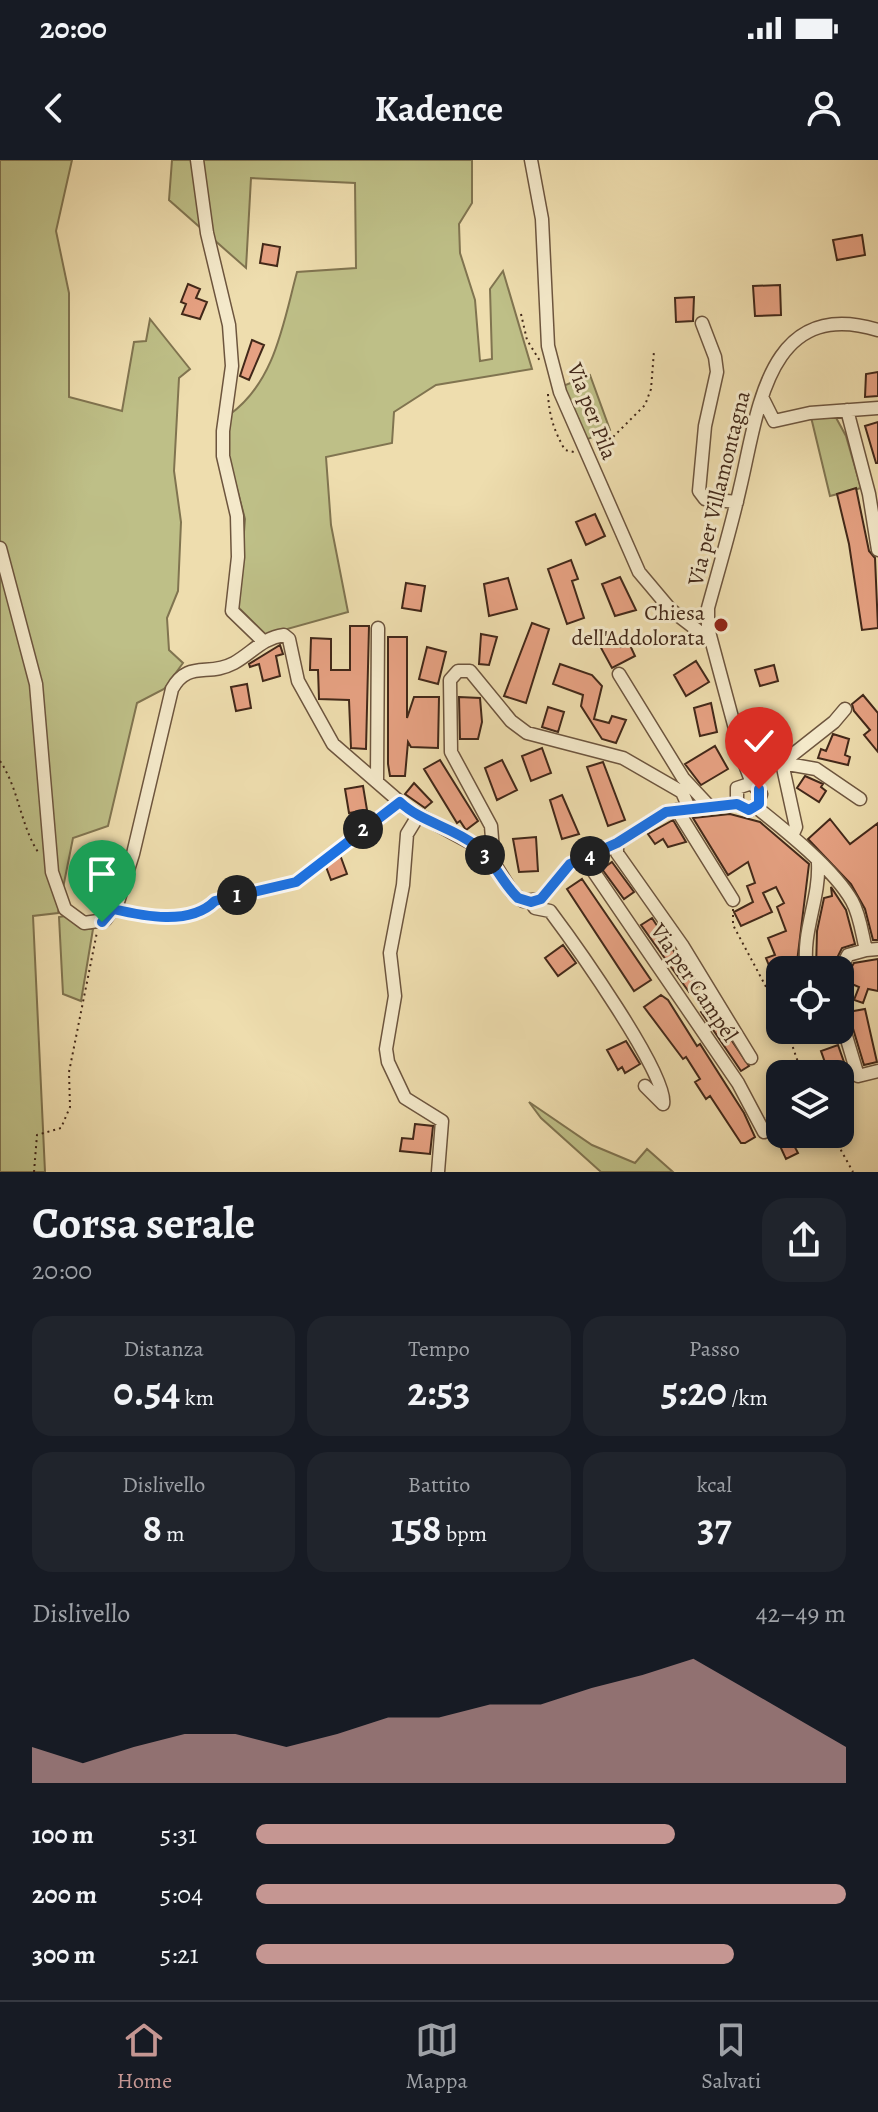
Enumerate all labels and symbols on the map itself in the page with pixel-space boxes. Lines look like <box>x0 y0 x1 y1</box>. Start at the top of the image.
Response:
street label: Via per Pila <box>560 358 624 465</box>
street label: Via per Villamontagna <box>680 387 758 590</box>
place label: Chiesa dell'Addolorata <box>572 598 706 653</box>
marker: Chiesa dell'Addolorata <box>712 616 730 634</box>
pin <box>725 707 793 789</box>
pin: 2 <box>343 809 383 849</box>
pin: 3 <box>465 835 505 875</box>
pin: 4 <box>570 836 610 876</box>
pin <box>68 840 136 922</box>
pin: 1 <box>217 875 257 915</box>
street label: Via per Campél <box>643 917 745 1048</box>

